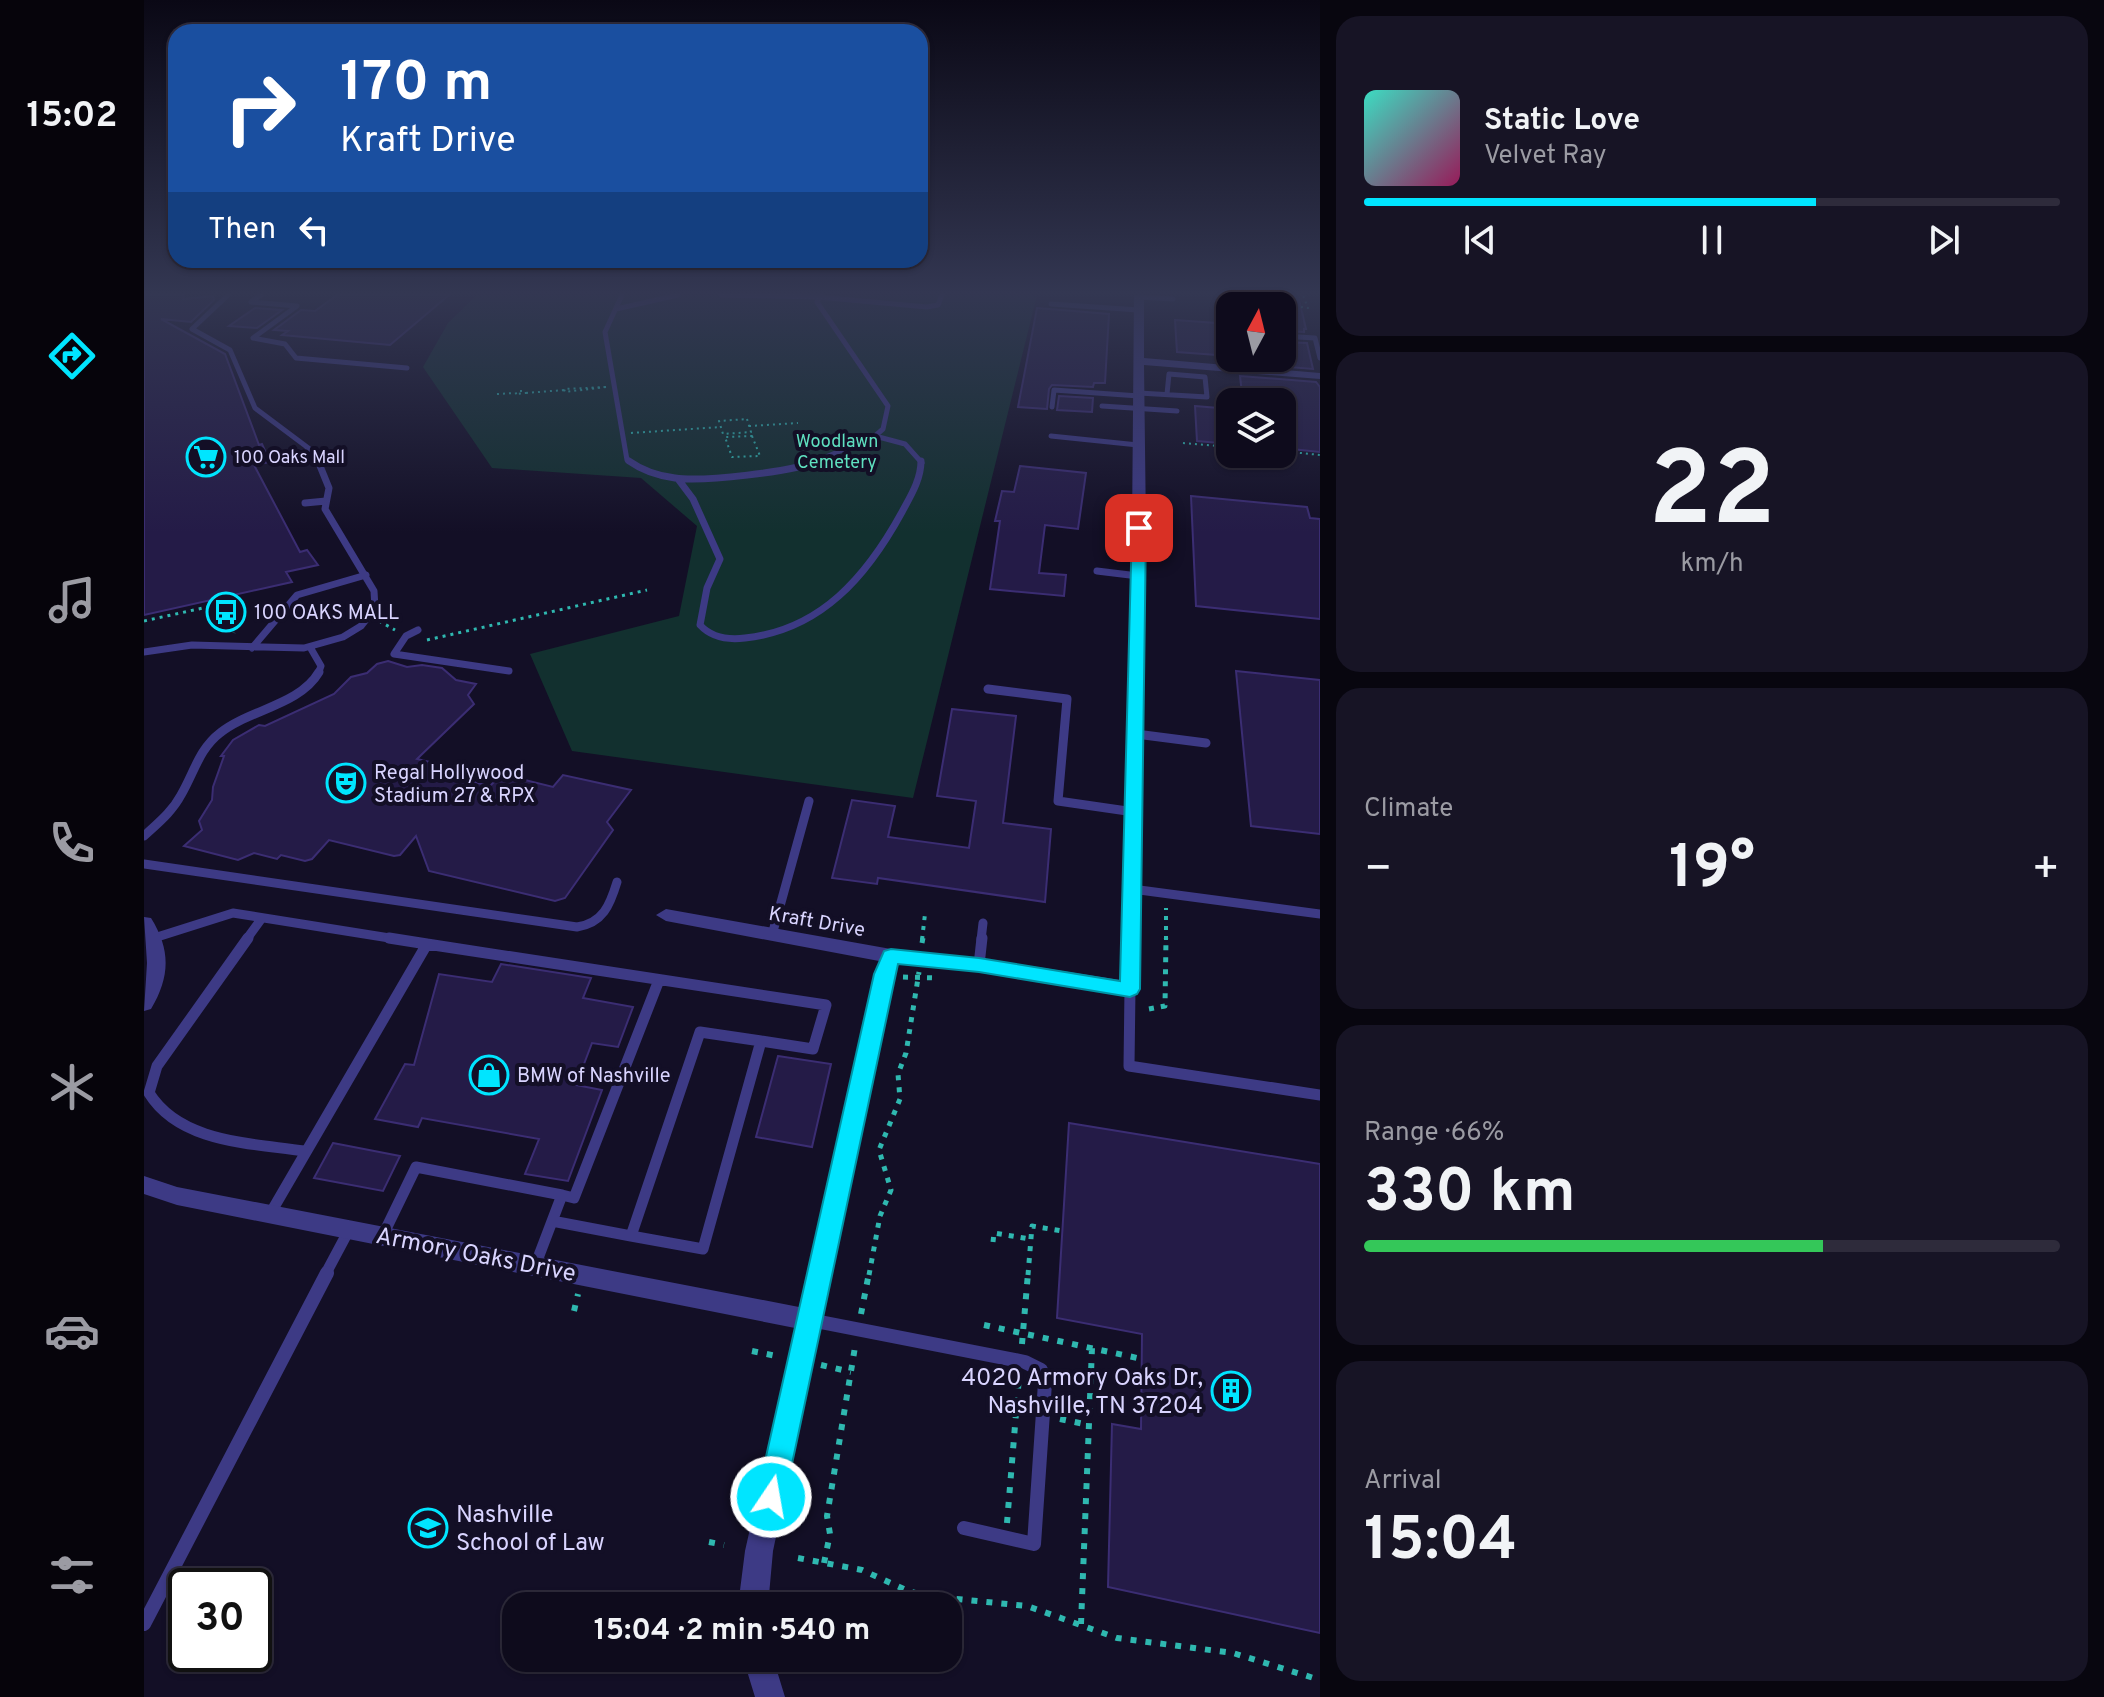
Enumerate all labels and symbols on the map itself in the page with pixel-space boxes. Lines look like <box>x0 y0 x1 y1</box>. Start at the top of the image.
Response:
north arrow <box>1216 292 1296 372</box>
park label: Woodlawn Cemetery <box>796 431 878 475</box>
supermarket icon: 100 Oaks Mall <box>185 436 227 478</box>
place label: 100 Oaks Mall <box>234 447 345 470</box>
pin <box>1105 494 1173 562</box>
bus stop icon: 100 OAKS MALL <box>205 591 247 633</box>
place label: 100 OAKS MALL <box>254 601 399 627</box>
place label: Regal Hollywood Stadium 27 & RPX <box>374 761 535 810</box>
theatre icon: Regal Hollywood Stadium 27 & RPX <box>325 762 367 804</box>
street label: Kraft Drive <box>766 902 867 944</box>
shop icon: BMW of Nashville <box>468 1054 510 1096</box>
place label: BMW of Nashville <box>517 1064 671 1090</box>
street label: Armory Oaks Drive <box>373 1222 578 1290</box>
place label: 4020 Armory Oaks Dr, Nashville, TN 37204 <box>961 1364 1203 1422</box>
building icon: 4020 Armory Oaks Dr, Nashville, TN 37204 <box>1210 1370 1252 1412</box>
position arrow <box>729 1455 813 1539</box>
place label: Nashville School of Law <box>456 1501 605 1559</box>
school or university icon: Nashville School of Law <box>407 1507 449 1549</box>
speed limit sign: 30 <box>168 1568 272 1672</box>

